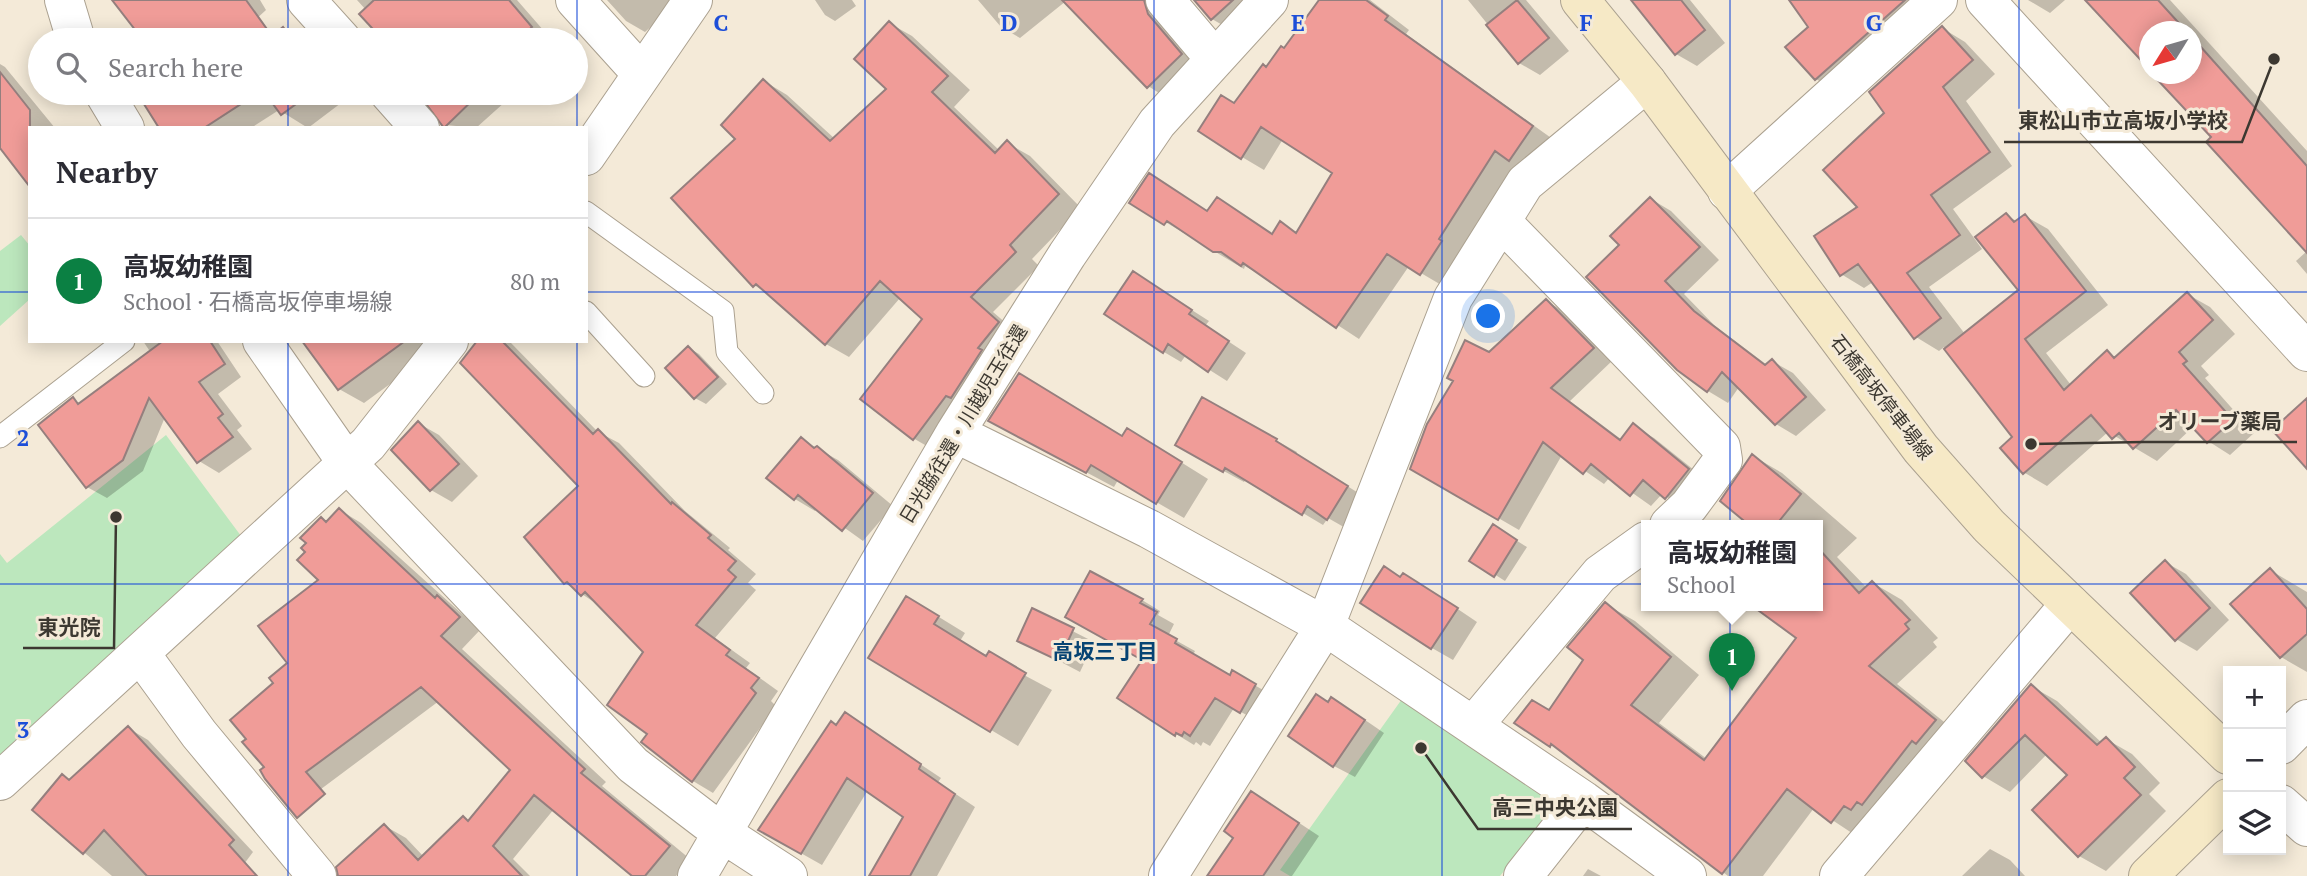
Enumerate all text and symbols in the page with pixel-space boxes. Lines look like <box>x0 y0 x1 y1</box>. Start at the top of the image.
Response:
text: C <box>714 7 729 38</box>
text: D <box>1001 7 1018 38</box>
text: E <box>1291 7 1305 38</box>
text: F <box>1579 7 1593 38</box>
text: G <box>1866 7 1883 38</box>
north arrow <box>2139 21 2202 84</box>
search box <box>28 28 588 105</box>
icon: search <box>52 48 90 86</box>
text: Search here <box>108 50 243 84</box>
callout: 東松山市立高坂小学校 <box>2004 100 2242 142</box>
text: 東松山市立高坂小学校 <box>2018 106 2228 134</box>
text: Nearby <box>56 152 158 192</box>
text: 高坂幼稚園 <box>123 249 253 283</box>
text: 1 <box>73 266 86 297</box>
text: 80 m <box>510 266 560 297</box>
text: School · 石橋高坂停車場線 <box>123 286 393 317</box>
your location <box>1471 299 1505 333</box>
street label: 日光脇往還・川越児玉往還 <box>893 320 1032 528</box>
street label: 石橋高坂停車場線 <box>1826 329 1939 464</box>
callout: オリーブ薬局 <box>2143 400 2297 442</box>
text: オリーブ薬局 <box>2158 407 2282 435</box>
text: 2 <box>17 422 30 453</box>
popup <box>1641 520 1823 611</box>
text: 高坂幼稚園 <box>1667 535 1797 569</box>
text: School <box>1667 569 1736 600</box>
callout: 東光院 <box>23 606 114 648</box>
text: 東光院 <box>38 613 101 641</box>
pin: 1 <box>1709 633 1755 691</box>
district label: 高坂三丁目 <box>1053 637 1158 665</box>
map controls <box>2223 666 2286 855</box>
button: + <box>2223 666 2286 729</box>
text: 3 <box>17 714 30 745</box>
button: − <box>2223 729 2286 792</box>
callout: 高三中央公園 <box>1478 787 1632 829</box>
button: layers <box>2223 792 2286 855</box>
text: 高三中央公園 <box>1492 793 1618 821</box>

